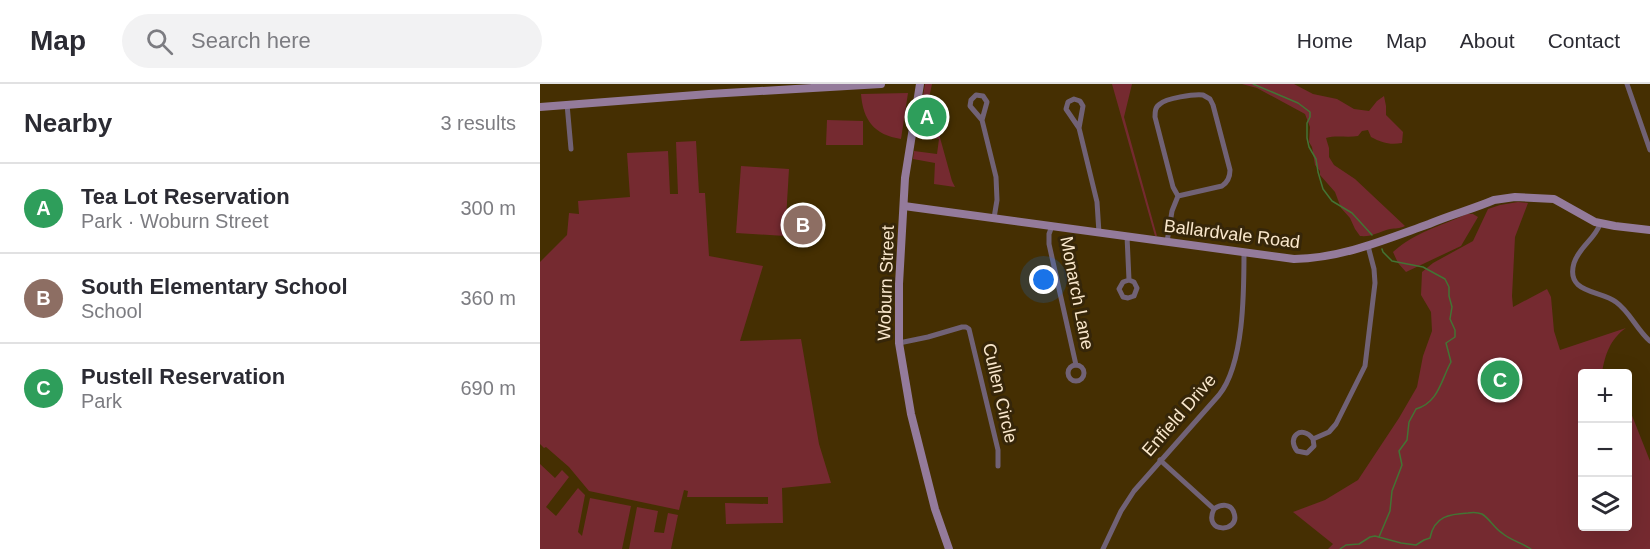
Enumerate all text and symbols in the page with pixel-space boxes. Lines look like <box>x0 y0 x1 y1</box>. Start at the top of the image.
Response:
search box <box>122 14 542 68</box>
text: Map <box>30 25 86 56</box>
icon: search <box>143 25 176 58</box>
text: Search here <box>191 28 311 53</box>
text: Home <box>1297 29 1353 52</box>
text: Map <box>1386 29 1427 52</box>
text: About <box>1460 29 1515 52</box>
text: Contact <box>1548 29 1620 52</box>
pin: A <box>908 94 946 140</box>
text: Nearby <box>24 108 112 138</box>
text: 3 results <box>440 112 516 134</box>
text: Tea Lot Reservation <box>81 184 290 209</box>
text: A <box>36 197 51 219</box>
text: 300 m <box>460 197 516 219</box>
pin: B <box>784 202 822 248</box>
text: Park · Woburn Street <box>81 210 268 232</box>
street label: Ballardvale Road <box>1163 216 1301 252</box>
street label: Woburn Street <box>874 225 898 341</box>
street label: Monarch Lane <box>1056 235 1098 351</box>
your location <box>1029 265 1058 294</box>
text: South Elementary School <box>81 274 348 299</box>
text: B <box>36 287 51 309</box>
text: 360 m <box>460 287 516 309</box>
text: School <box>81 300 142 322</box>
street label: Cullen Circle <box>979 341 1021 445</box>
pin: C <box>1480 358 1520 402</box>
text: Pustell Reservation <box>81 364 285 389</box>
map controls <box>1578 369 1632 531</box>
button: + <box>1578 369 1632 423</box>
street label: Enfield Drive <box>1138 370 1220 460</box>
text: C <box>36 377 51 399</box>
text: 690 m <box>460 377 516 399</box>
text: Park <box>81 390 122 412</box>
button: − <box>1578 423 1632 477</box>
button: layers <box>1578 477 1632 531</box>

